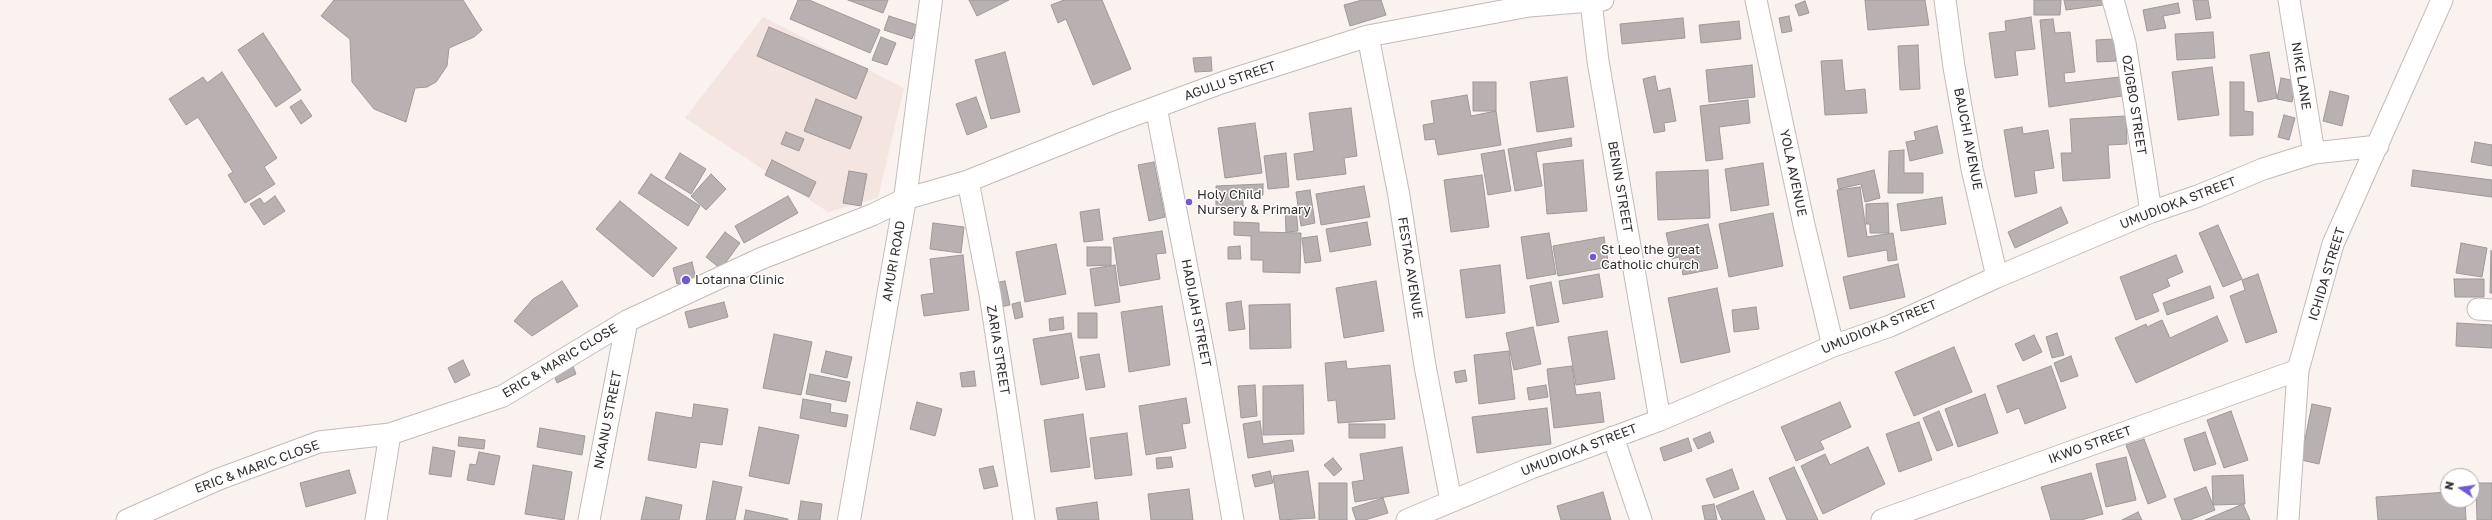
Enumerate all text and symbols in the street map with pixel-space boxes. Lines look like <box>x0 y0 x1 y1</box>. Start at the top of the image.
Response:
street label: NIKE LANE <box>2288 41 2314 111</box>
street label: OZIGBO STREET <box>2118 54 2150 156</box>
street label: AGULU STREET <box>1182 58 1278 104</box>
street label: BAUCHI AVENUE <box>1950 87 1986 191</box>
street label: YOLA AVENUE <box>1776 128 1810 218</box>
street label: BENIN STREET <box>1604 140 1636 234</box>
street label: UMUDIOKA STREET <box>2118 174 2238 232</box>
place label: Holy Child Nursery & Primary <box>1197 187 1311 218</box>
marker: Holy Child Nursery & Primary <box>1184 197 1194 207</box>
street label: FESTAC AVENUE <box>1394 216 1426 320</box>
street label: AMURI ROAD <box>879 219 909 303</box>
street label: ICHIDA STREET <box>2305 225 2349 323</box>
place label: St Leo the great Catholic church <box>1601 242 1700 273</box>
marker: St Leo the great Catholic church <box>1588 252 1598 262</box>
street label: HADIJAH STREET <box>1178 258 1214 368</box>
place label: Lotanna Clinic <box>695 272 784 288</box>
marker: Lotanna Clinic <box>680 274 692 286</box>
street label: UMUDIOKA STREET <box>1819 297 1939 357</box>
street label: ZARIA STREET <box>983 304 1013 396</box>
street label: ERIC & MARIC CLOSE <box>500 320 620 402</box>
street label: NKANU STREET <box>591 370 625 470</box>
street label: UMUDIOKA STREET <box>1519 421 1639 479</box>
street label: IKWO STREET <box>2046 423 2134 467</box>
street label: ERIC & MARIC CLOSE <box>193 437 321 497</box>
north arrow <box>2440 468 2480 508</box>
text: N <box>2442 480 2456 491</box>

